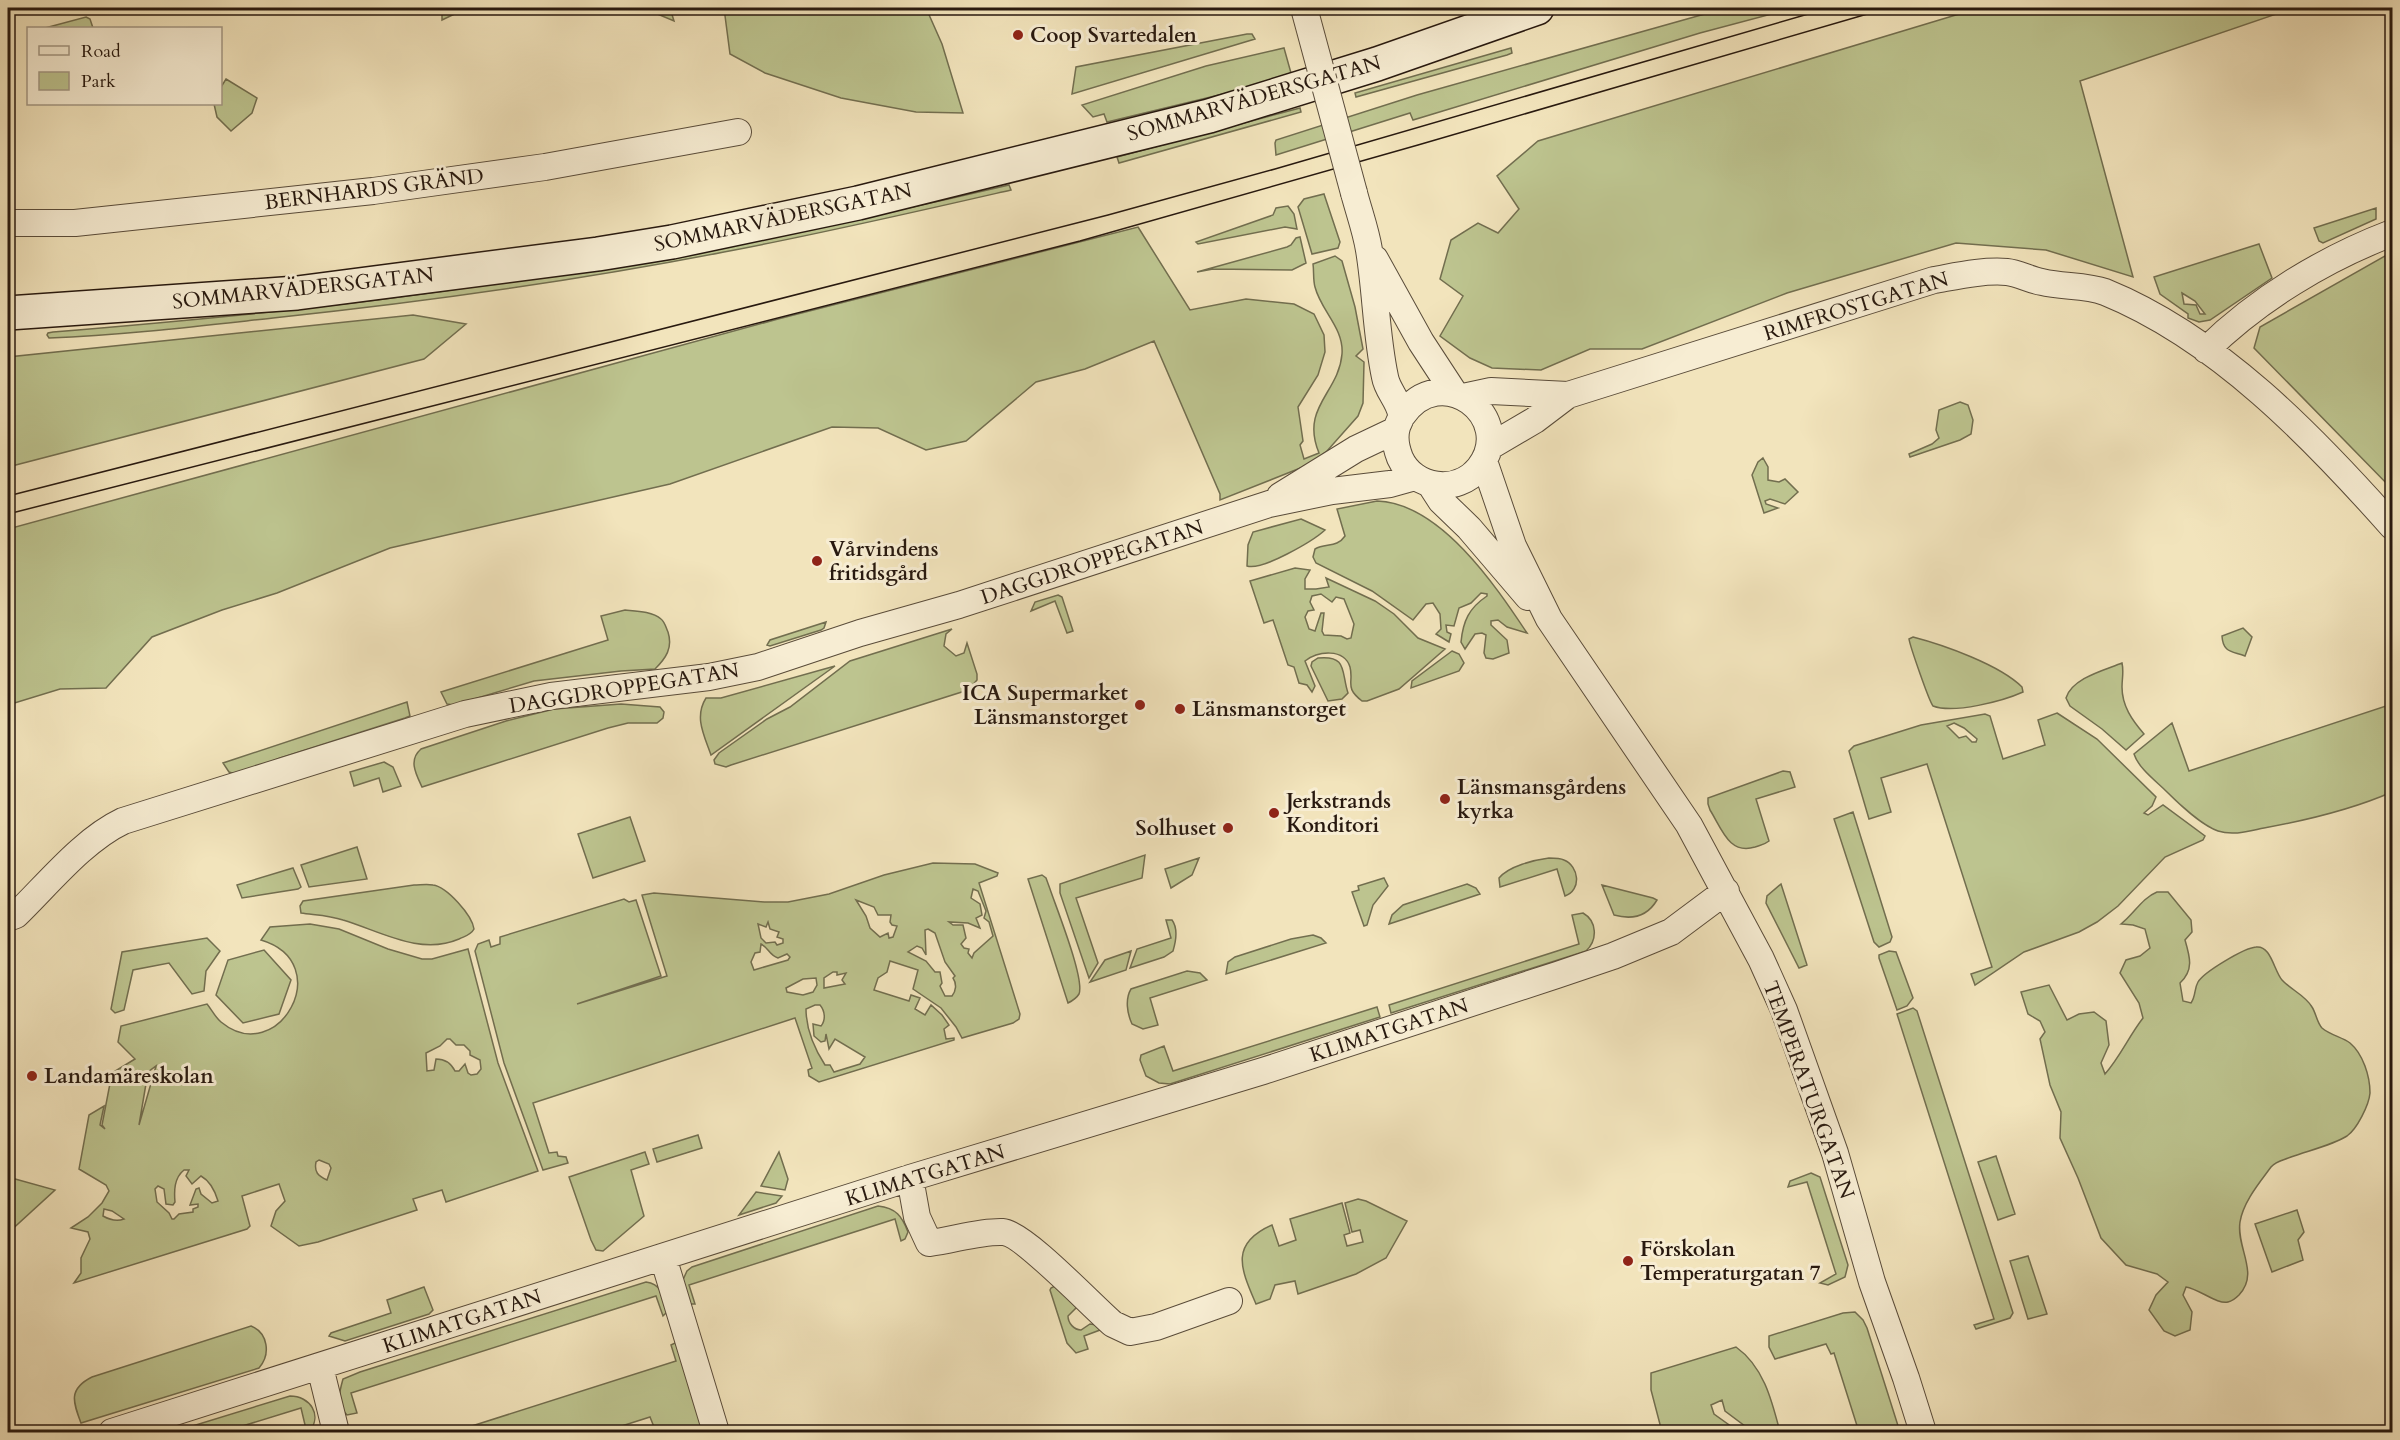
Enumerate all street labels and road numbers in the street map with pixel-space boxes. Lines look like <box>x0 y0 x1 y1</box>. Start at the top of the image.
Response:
street label: SOMMARVÄDERSGATAN <box>1124 48 1385 149</box>
street label: BERNHARDS GRÄND <box>263 162 486 217</box>
street label: SOMMARVÄDERSGATAN <box>651 176 915 259</box>
street label: SOMMARVÄDERSGATAN <box>171 260 435 317</box>
street label: RIMFROSTGATAN <box>1760 265 1952 348</box>
street label: DAGGDROPPEGATAN <box>977 513 1207 612</box>
street label: DAGGDROPPEGATAN <box>507 656 741 721</box>
street label: TEMPERATURGATAN <box>1756 977 1862 1203</box>
street label: KLIMATGATAN <box>1306 991 1472 1070</box>
street label: KLIMATGATAN <box>842 1137 1009 1214</box>
street label: KLIMATGATAN <box>379 1282 545 1361</box>

